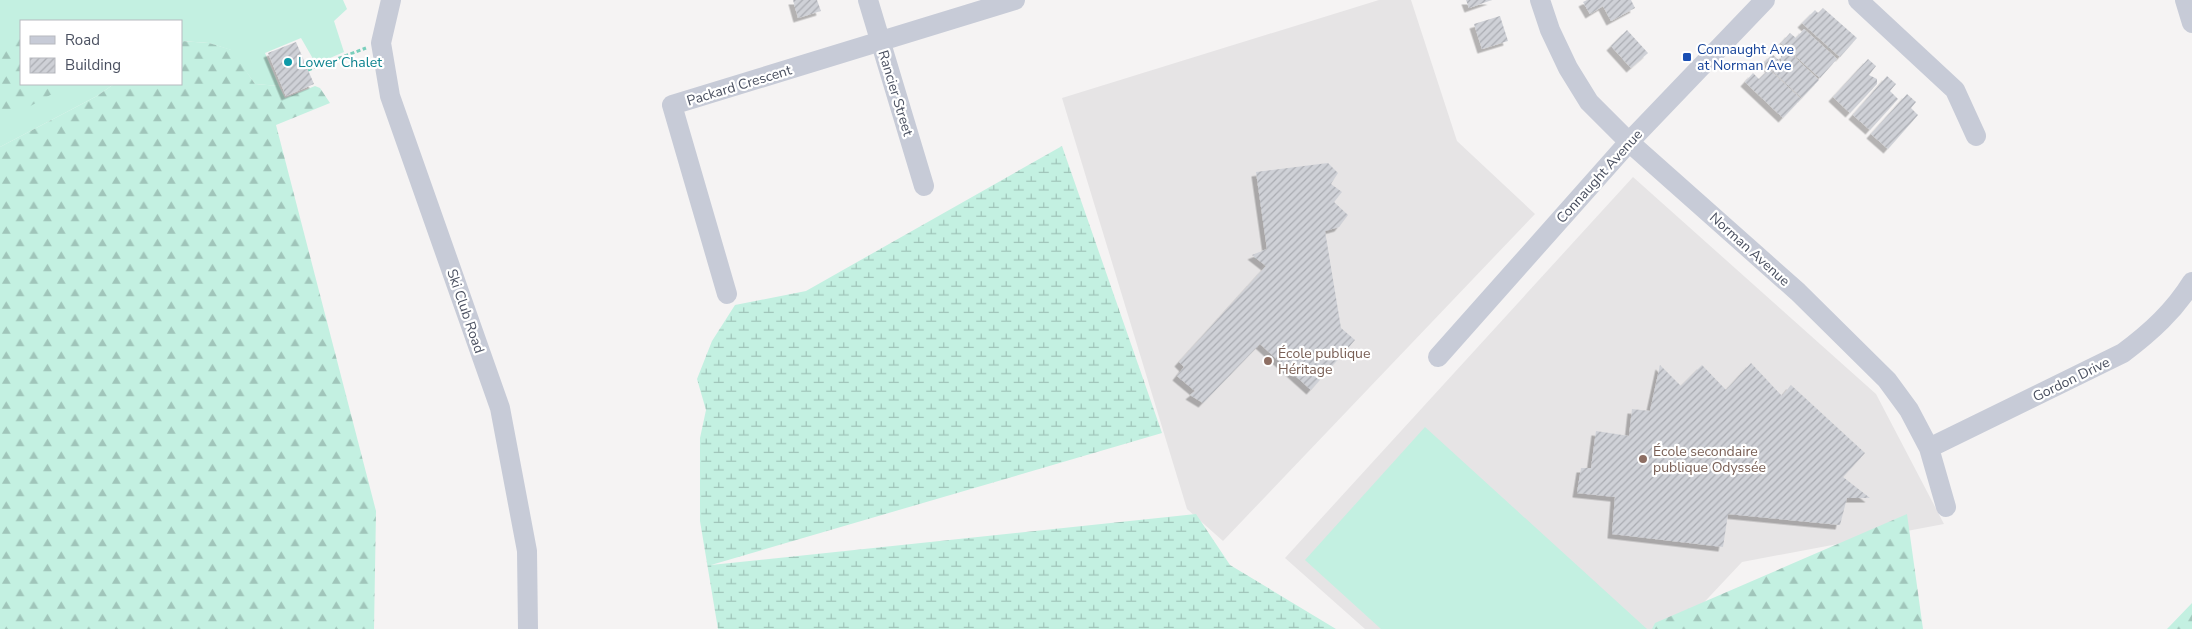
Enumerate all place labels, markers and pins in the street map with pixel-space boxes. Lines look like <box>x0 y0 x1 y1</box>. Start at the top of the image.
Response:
place label: Connaught Ave at Norman Ave <box>1697 40 1794 75</box>
marker: Connaught Ave at Norman Ave <box>1681 51 1693 63</box>
place label: Lower Chalet <box>298 53 382 72</box>
marker: Lower Chalet <box>282 56 294 68</box>
place label: École publique Héritage <box>1278 344 1370 379</box>
marker: École publique Héritage <box>1262 355 1274 367</box>
place label: École secondaire publique Odyssée <box>1653 442 1766 477</box>
marker: École secondaire publique Odyssée <box>1637 453 1649 465</box>

